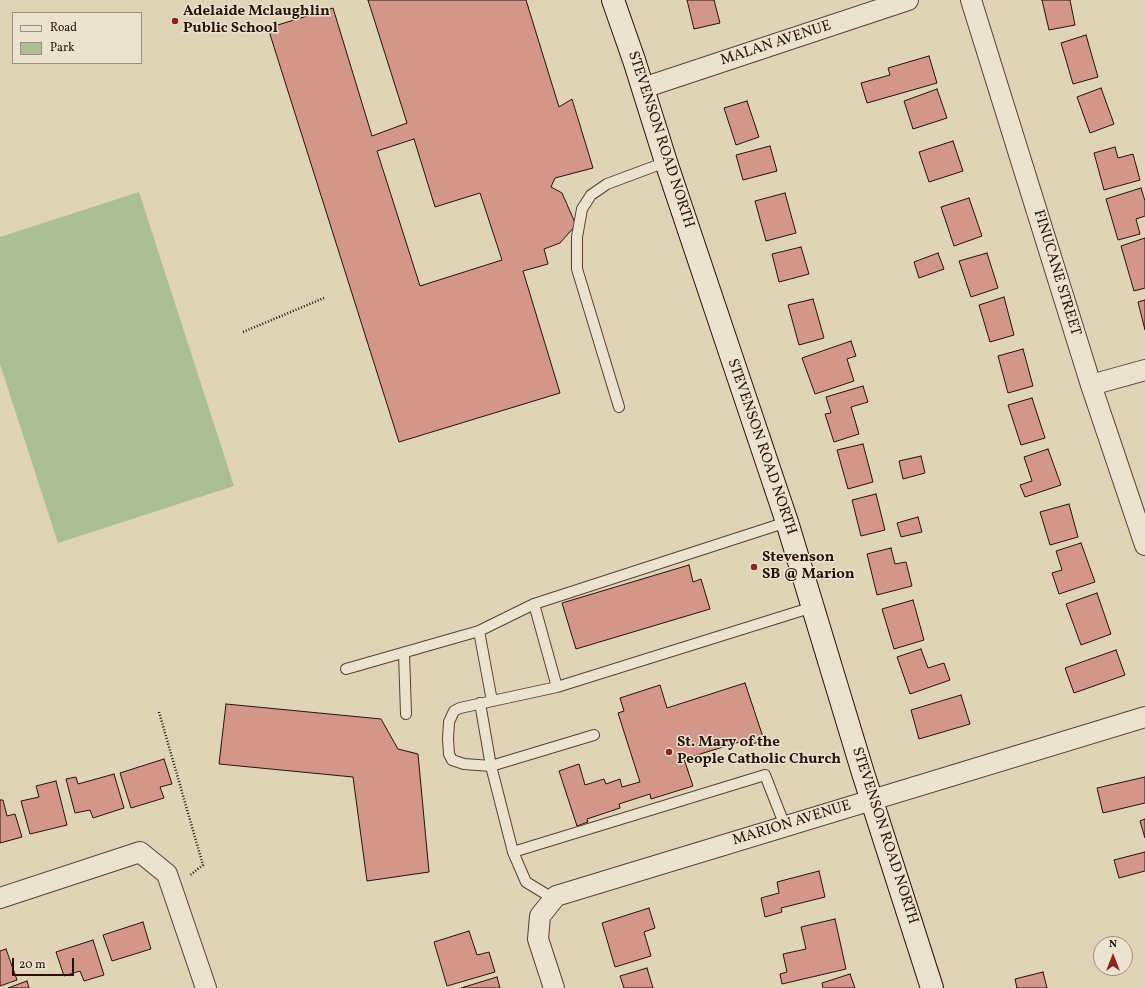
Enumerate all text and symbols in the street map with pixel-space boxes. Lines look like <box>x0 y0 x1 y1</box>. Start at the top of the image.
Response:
place label: Adelaide Mclaughlin Public School <box>183 3 330 38</box>
legend <box>12 12 142 64</box>
marker: Adelaide Mclaughlin Public School <box>170 16 180 26</box>
street label: MALAN AVENUE <box>718 18 834 70</box>
text: Road <box>50 20 77 36</box>
text: Park <box>50 40 75 56</box>
street label: STEVENSON ROAD NORTH <box>623 49 697 231</box>
street label: FINUCANE STREET <box>1028 208 1084 338</box>
street label: STEVENSON ROAD NORTH <box>722 357 800 537</box>
place label: Stevenson SB @ Marion <box>762 549 855 584</box>
marker: Stevenson SB @ Marion <box>749 562 759 572</box>
place label: St. Mary of the People Catholic Church <box>677 734 841 769</box>
street label: STEVENSON ROAD NORTH <box>847 745 921 927</box>
marker: St. Mary of the People Catholic Church <box>664 747 674 757</box>
street label: MARION AVENUE <box>731 797 853 851</box>
north arrow <box>1093 936 1133 976</box>
text: N <box>1109 937 1117 952</box>
scale bar <box>14 950 76 976</box>
text: 20 m <box>19 957 46 973</box>

